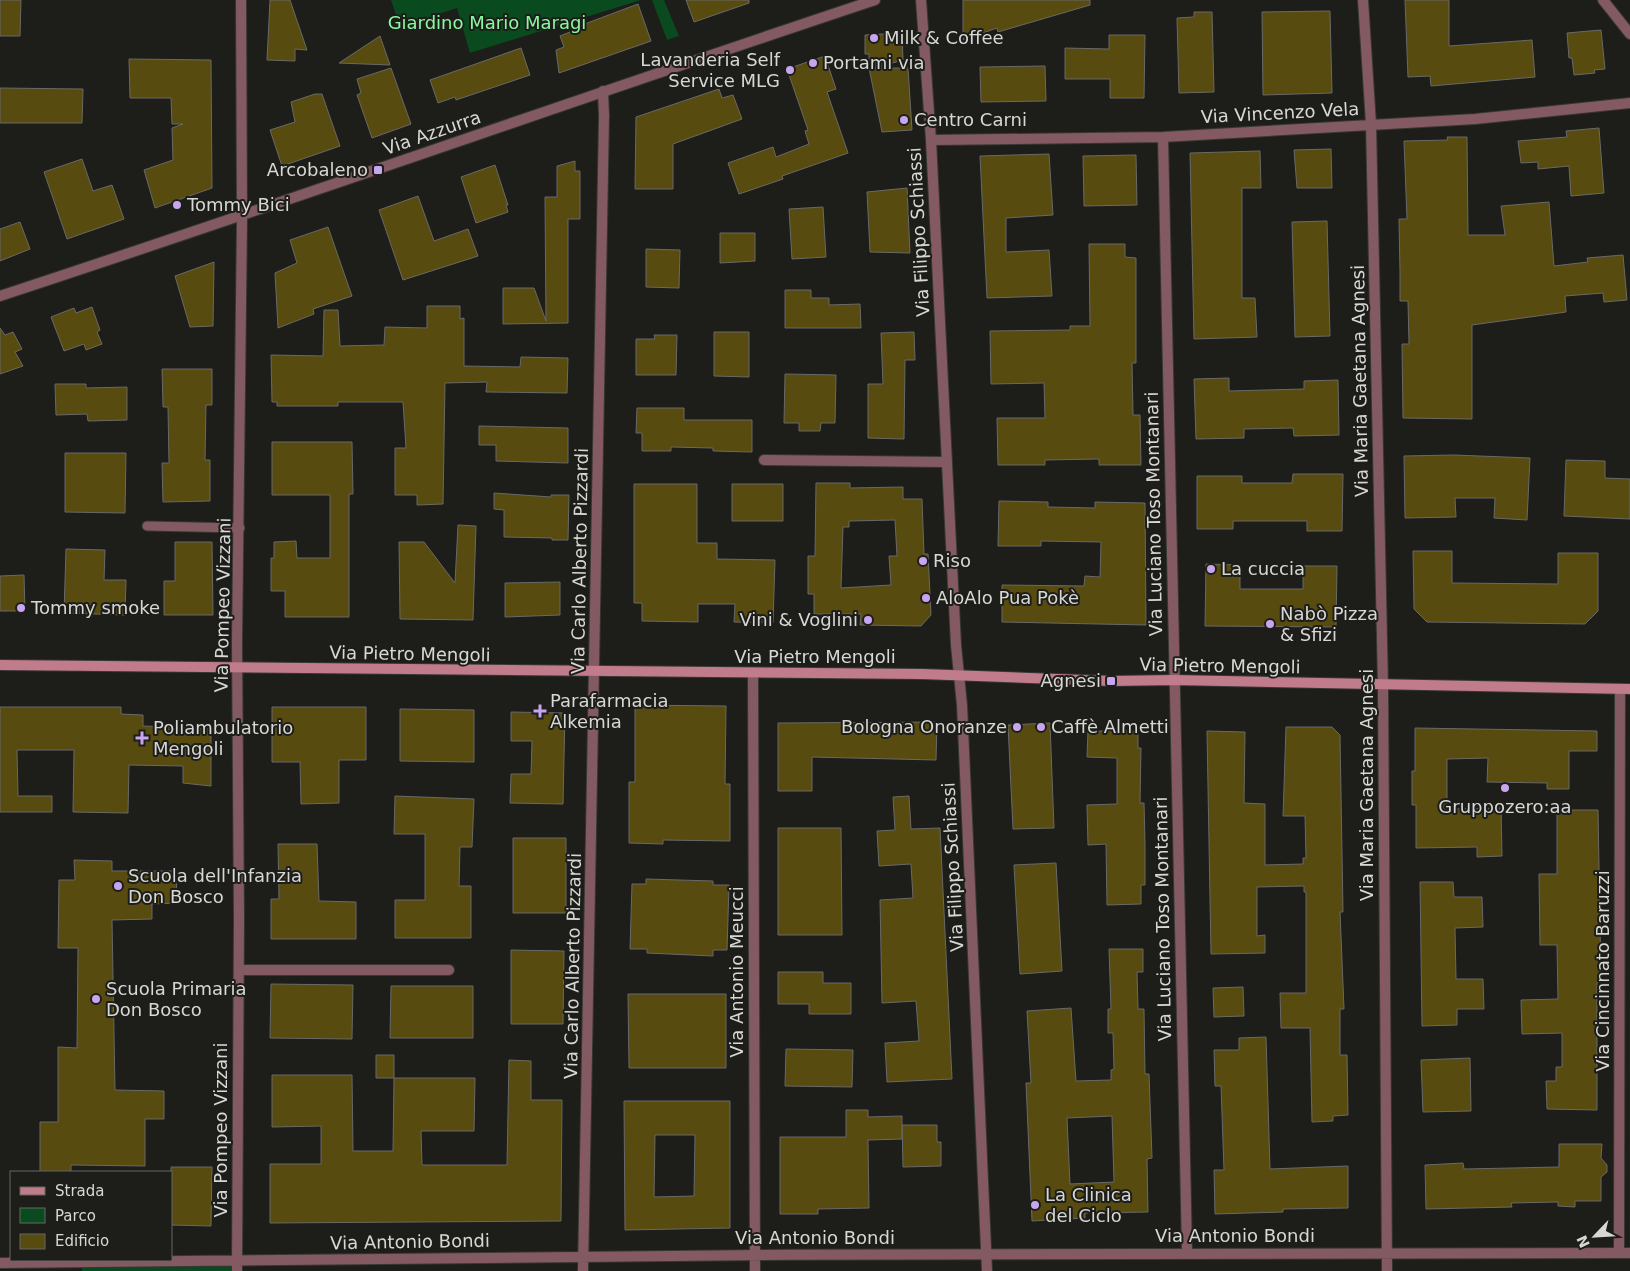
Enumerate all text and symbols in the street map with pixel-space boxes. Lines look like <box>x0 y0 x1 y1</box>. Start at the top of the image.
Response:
park label: Giardino Mario Maragi <box>388 12 586 33</box>
place label: Milk & Coffee <box>884 27 1004 48</box>
marker: Milk & Coffee <box>868 32 880 44</box>
place label: Lavanderia Self Service MLG <box>640 49 781 91</box>
place label: Portami via <box>823 52 925 73</box>
marker: Portami via <box>807 57 819 69</box>
marker: Lavanderia Self Service MLG <box>784 64 796 76</box>
street label: Via Vincenzo Vela <box>1200 98 1360 127</box>
street label: Via Azzurra <box>380 106 483 159</box>
place label: Centro Carni <box>914 109 1027 130</box>
marker: Centro Carni <box>898 114 910 126</box>
street label: Via Filippo Schiassi <box>904 147 933 317</box>
place label: Arcobaleno <box>267 159 368 180</box>
marker: Arcobaleno <box>372 164 384 176</box>
place label: Tommy Bici <box>186 194 290 215</box>
marker: Tommy Bici <box>171 199 183 211</box>
street label: Via Maria Gaetana Agnesi <box>1347 265 1372 497</box>
street label: Via Luciano Toso Montanari <box>1141 391 1166 637</box>
street label: Via Carlo Alberto Pizzardi <box>567 448 592 674</box>
street label: Via Pompeo Vizzani <box>210 517 235 693</box>
place label: Riso <box>933 550 971 571</box>
marker: Riso <box>917 555 929 567</box>
place label: La cuccia <box>1221 558 1305 579</box>
marker: La cuccia <box>1205 563 1217 575</box>
place label: AloAlo Pua Pokè <box>936 587 1079 608</box>
marker: AloAlo Pua Pokè <box>920 592 932 604</box>
place label: Tommy smoke <box>30 597 160 618</box>
marker: Tommy smoke <box>15 602 27 614</box>
place label: Nabò Pizza & Sfizi <box>1280 603 1378 645</box>
place label: Vini & Voglini <box>739 609 858 630</box>
marker: Vini & Voglini <box>862 614 874 626</box>
marker: Nabò Pizza & Sfizi <box>1264 618 1276 630</box>
street label: Via Pietro Mengoli <box>329 642 491 665</box>
street label: Via Pietro Mengoli <box>734 646 896 667</box>
street label: Via Pietro Mengoli <box>1139 654 1301 677</box>
street label: Via Maria Gaetana Agnesi <box>1356 669 1377 901</box>
place label: Agnesi <box>1040 670 1101 691</box>
marker: Agnesi <box>1105 675 1117 687</box>
place label: Parafarmacia Alkemia <box>550 690 668 732</box>
marker: Parafarmacia Alkemia <box>534 705 546 717</box>
place label: Bologna Onoranze <box>841 716 1007 737</box>
place label: Caffè Almetti <box>1051 716 1169 737</box>
place label: Poliambulatorio Mengoli <box>153 717 293 759</box>
marker: Bologna Onoranze <box>1011 721 1023 733</box>
marker: Caffè Almetti <box>1035 721 1047 733</box>
marker: Poliambulatorio Mengoli <box>135 731 149 745</box>
street label: Via Filippo Schiassi <box>938 782 967 952</box>
marker: Gruppozero:aa <box>1499 782 1511 794</box>
street label: Via Luciano Toso Montanari <box>1150 796 1175 1042</box>
place label: Gruppozero:aa <box>1438 796 1572 817</box>
street label: Via Carlo Alberto Pizzardi <box>560 853 585 1079</box>
place label: Scuola dell'Infanzia Don Bosco <box>128 865 302 907</box>
street label: Via Cincinnato Baruzzi <box>1592 870 1613 1072</box>
marker: Scuola dell'Infanzia Don Bosco <box>112 880 124 892</box>
street label: Via Antonio Meucci <box>726 886 747 1058</box>
place label: Scuola Primaria Don Bosco <box>106 978 246 1020</box>
marker: Scuola Primaria Don Bosco <box>90 993 102 1005</box>
street label: Via Pompeo Vizzani <box>210 1043 231 1217</box>
legend <box>10 1171 172 1261</box>
text: Strada <box>55 1182 104 1200</box>
place label: La Clinica del Ciclo <box>1045 1184 1132 1226</box>
marker: La Clinica del Ciclo <box>1029 1199 1041 1211</box>
text: Parco <box>55 1207 96 1225</box>
north arrow <box>1570 1211 1620 1261</box>
street label: Via Antonio Bondi <box>1155 1225 1315 1246</box>
street label: Via Antonio Bondi <box>735 1227 895 1248</box>
street label: Via Antonio Bondi <box>330 1230 490 1253</box>
text: Edificio <box>55 1232 109 1250</box>
text: N <box>1573 1233 1593 1250</box>

